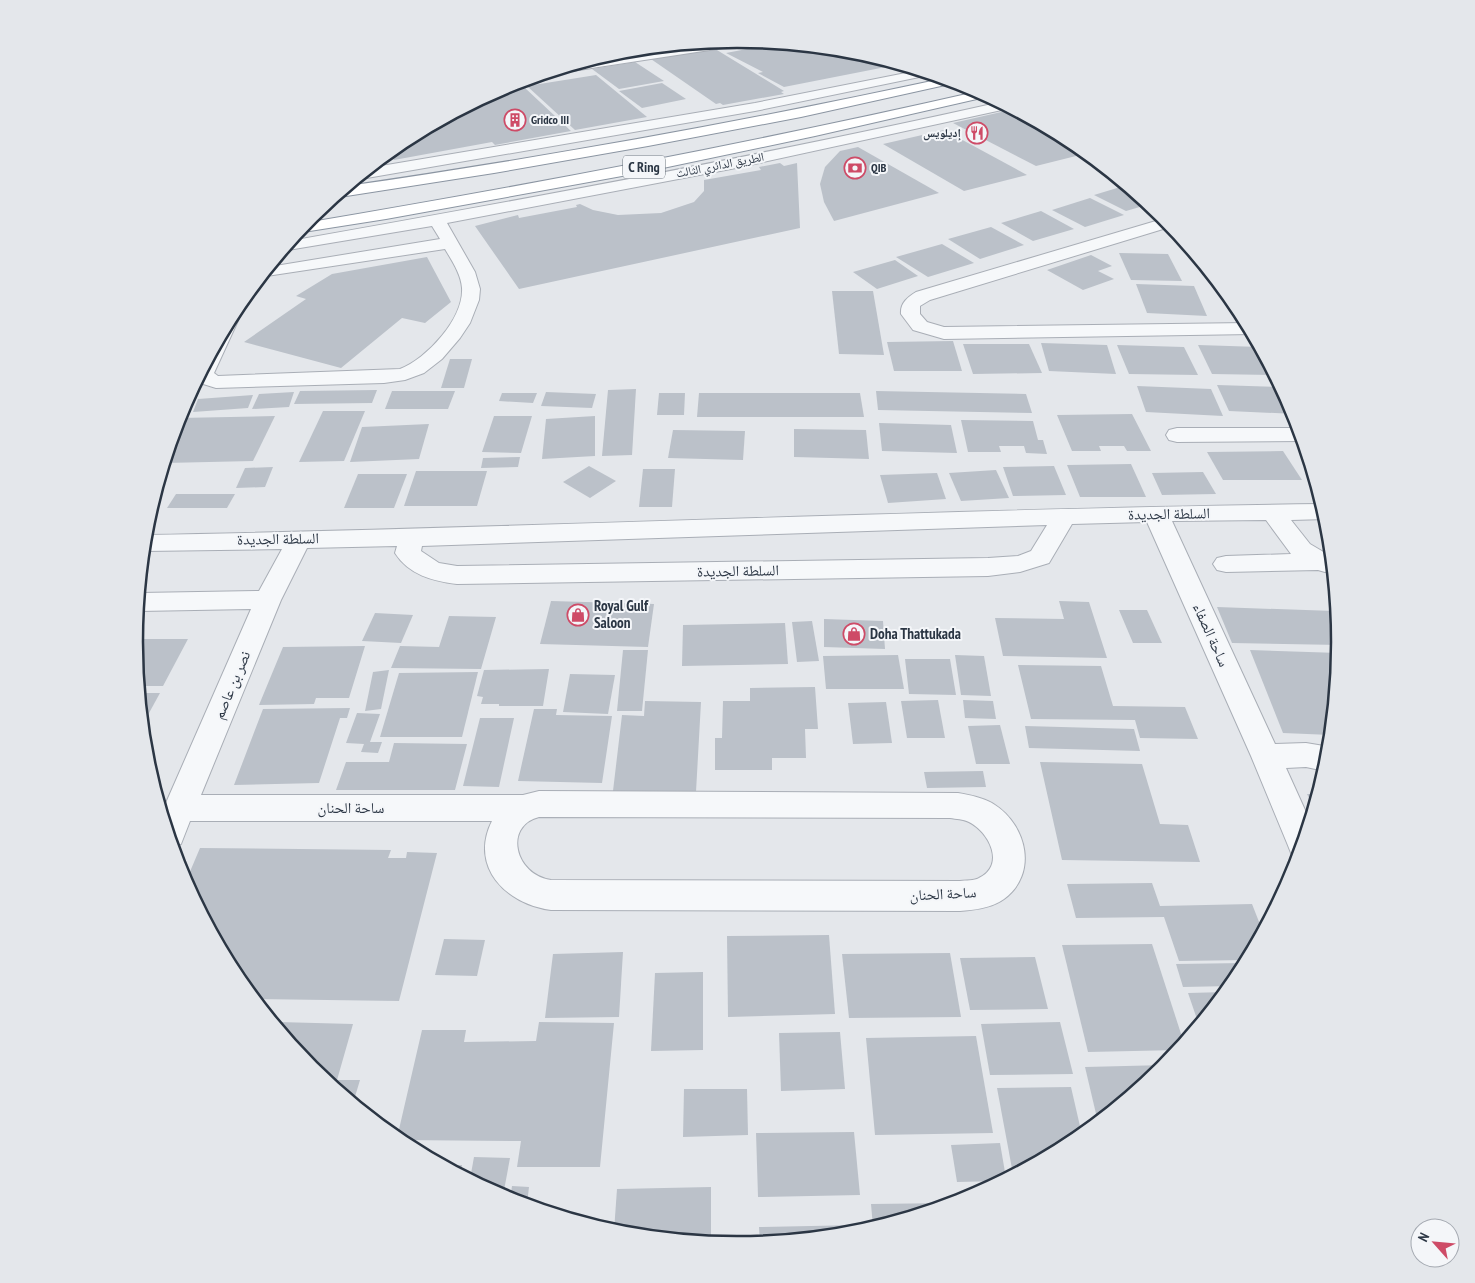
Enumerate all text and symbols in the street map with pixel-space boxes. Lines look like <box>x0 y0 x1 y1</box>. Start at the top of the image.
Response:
building icon: Gridco III <box>503 108 527 132</box>
place label: Gridco III <box>531 112 569 127</box>
restaurant icon: إديلويس <box>965 121 989 145</box>
place label: إديلويس <box>923 125 961 141</box>
street label: الطريق الدائري الثالث <box>675 149 766 183</box>
road number: C Ring <box>623 156 665 178</box>
bank icon: QIB <box>843 156 867 180</box>
place label: QIB <box>871 160 886 175</box>
street label: السلطة الجديدة <box>1128 503 1210 524</box>
street label: السلطة الجديدة <box>237 528 319 549</box>
street label: السلطة الجديدة <box>697 560 779 581</box>
place label: Royal Gulf Saloon <box>594 596 649 632</box>
street label: ساحة الصفاء <box>1189 600 1234 670</box>
shop icon: Royal Gulf Saloon <box>566 603 590 627</box>
shop icon: Doha Thattukada <box>842 622 866 646</box>
place label: Doha Thattukada <box>870 624 961 643</box>
street label: نصر بن عاصم <box>209 648 255 722</box>
street label: ساحة الحنان <box>318 798 385 818</box>
street label: ساحة الحنان <box>909 882 977 906</box>
north arrow <box>1410 1218 1460 1268</box>
text: N <box>1414 1230 1433 1245</box>

